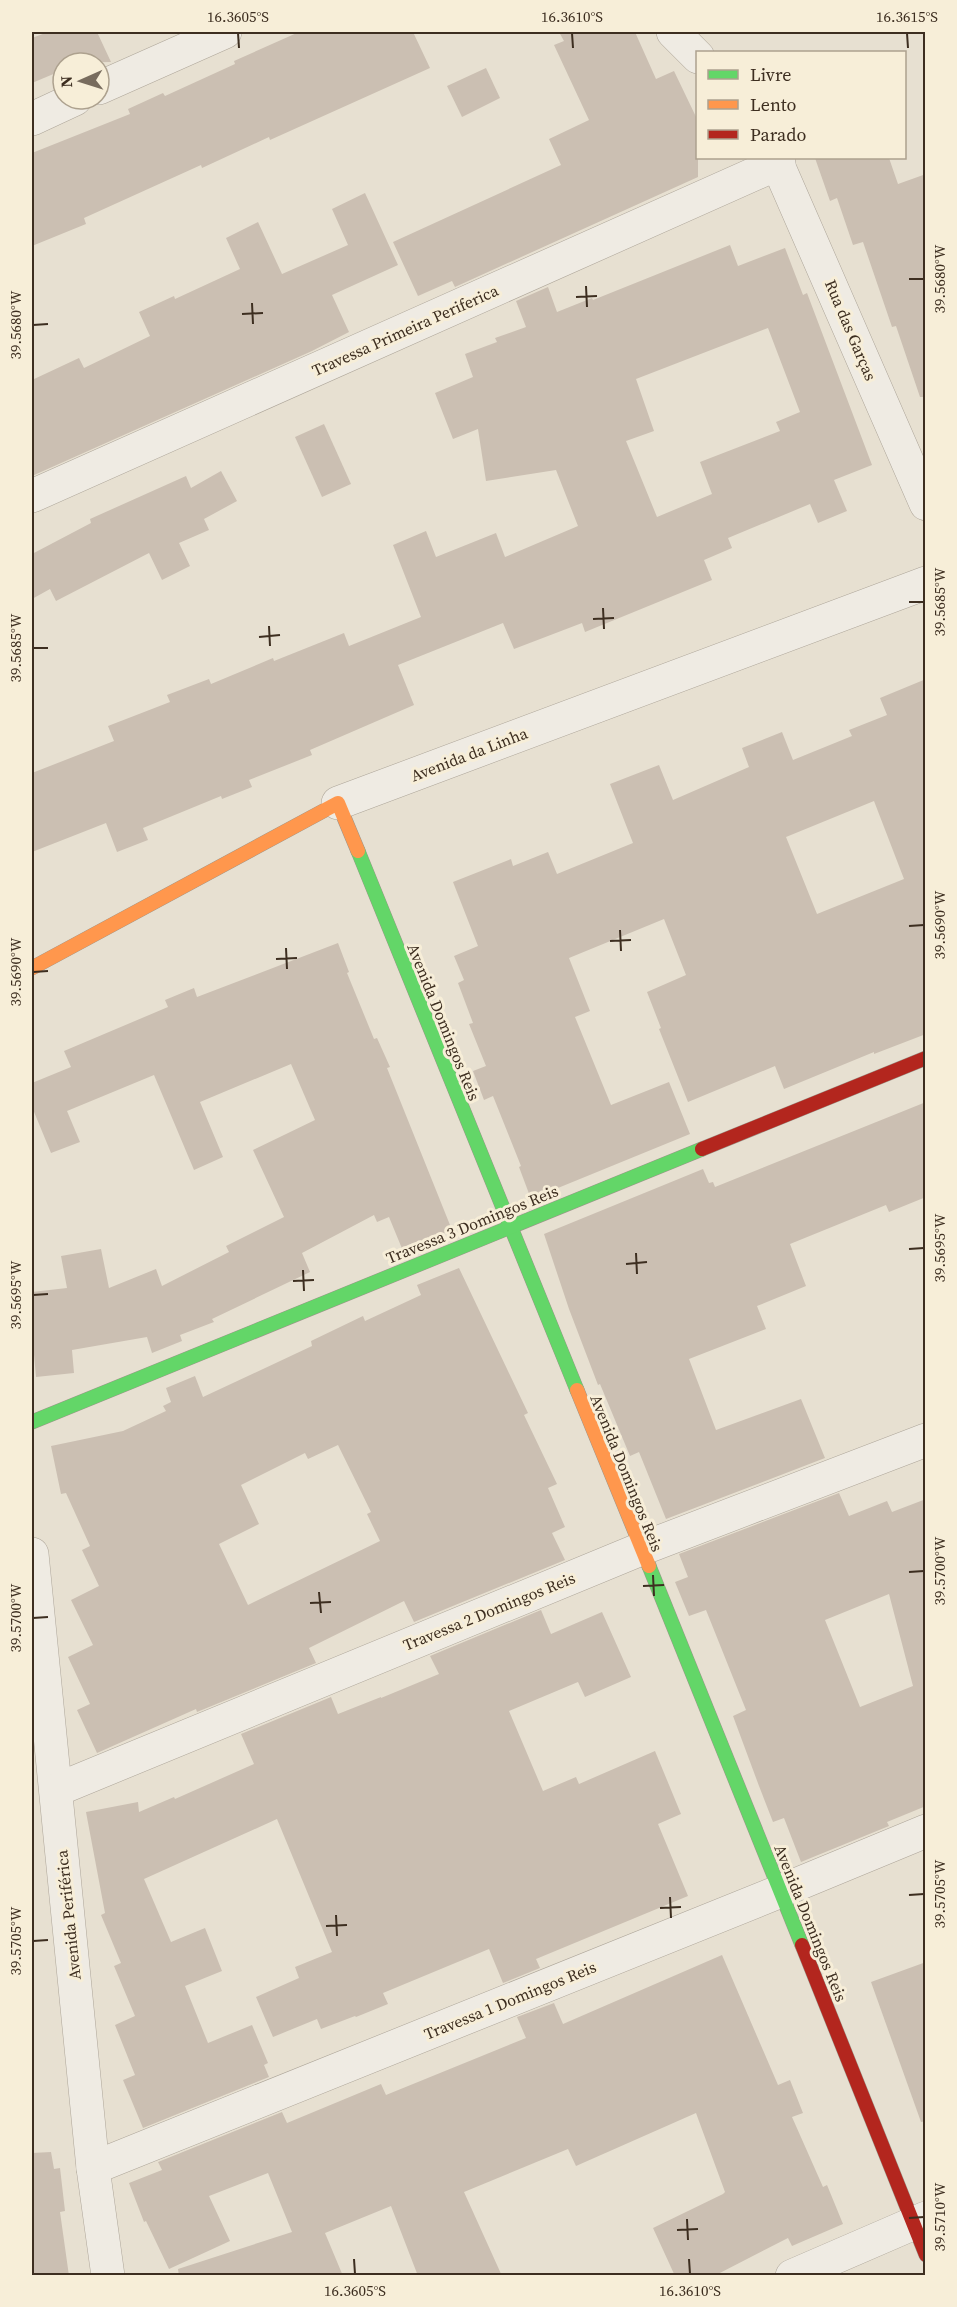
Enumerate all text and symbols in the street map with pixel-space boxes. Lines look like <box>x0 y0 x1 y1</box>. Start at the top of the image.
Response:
text: 16.3605°S <box>207 6 269 27</box>
text: 16.3610°S <box>541 6 603 27</box>
text: 16.3615°S <box>876 6 938 27</box>
north arrow <box>51 51 111 111</box>
legend <box>696 51 906 159</box>
text: Livre <box>750 62 792 87</box>
text: N <box>55 75 77 88</box>
text: Lento <box>750 92 797 117</box>
text: Parado <box>750 122 806 147</box>
text: 39.5680°W <box>929 244 950 313</box>
street label: Rua das Garças <box>820 276 882 384</box>
street label: Travessa Primeira Periferica <box>308 279 502 381</box>
text: 39.5680°W <box>5 290 26 359</box>
text: 39.5685°W <box>929 567 950 636</box>
text: 39.5685°W <box>5 613 26 682</box>
street label: Avenida da Linha <box>407 721 531 786</box>
text: 39.5690°W <box>929 890 950 959</box>
text: 39.5690°W <box>5 937 26 1006</box>
street label: Avenida Domingos Reis <box>402 940 486 1104</box>
street label: Travessa 3 Domingos Reis <box>383 1179 561 1269</box>
text: 39.5695°W <box>929 1213 950 1282</box>
text: 39.5695°W <box>5 1260 26 1329</box>
street label: Avenida Domingos Reis <box>585 1391 669 1555</box>
text: 39.5700°W <box>929 1536 950 1605</box>
street label: Travessa 2 Domingos Reis <box>400 1566 578 1656</box>
text: 39.5700°W <box>5 1583 26 1652</box>
street label: Avenida Domingos Reis <box>769 1841 853 2005</box>
street label: Avenida Periférica <box>50 1848 86 1981</box>
text: 39.5705°W <box>929 1859 950 1928</box>
text: 39.5705°W <box>5 1906 26 1975</box>
street label: Travessa 1 Domingos Reis <box>421 1955 599 2045</box>
text: 39.5710°W <box>929 2182 950 2251</box>
text: 16.3605°S <box>324 2280 386 2301</box>
text: 16.3610°S <box>659 2280 721 2301</box>

